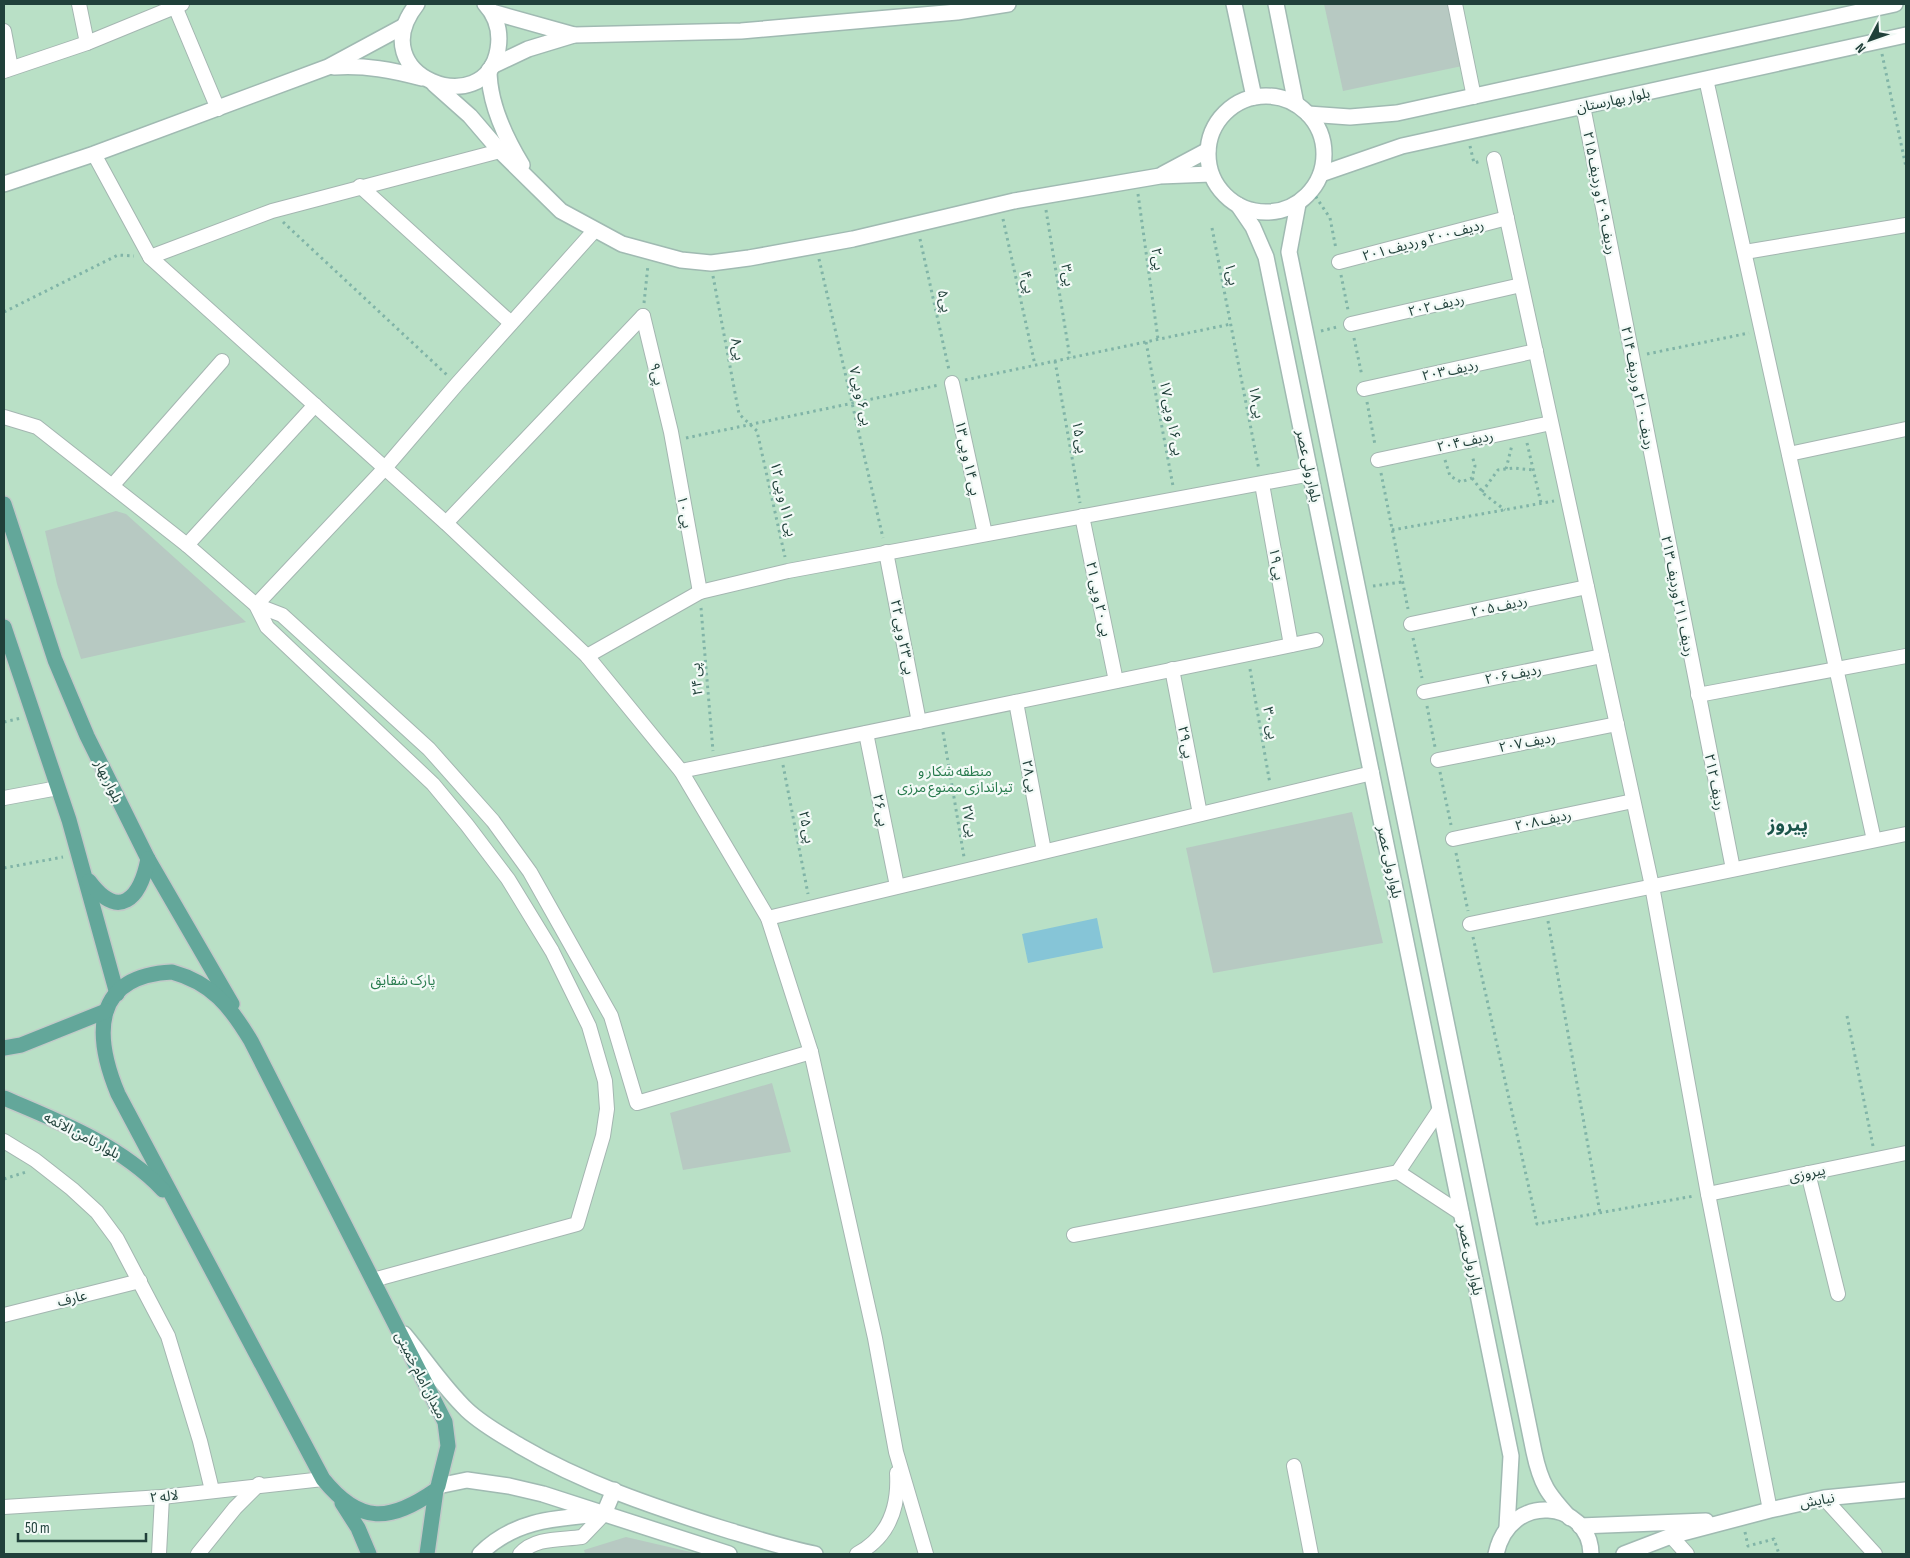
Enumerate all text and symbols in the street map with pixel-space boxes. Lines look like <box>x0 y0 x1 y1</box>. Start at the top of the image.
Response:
north arrow <box>1845 15 1895 65</box>
text: N <box>1852 40 1869 57</box>
street label: بلوار بهارستان <box>1575 84 1652 117</box>
street label: ردیف ۲۰۹ و ردیف ۲۱۵ <box>1579 130 1620 256</box>
street label: ردیف ۲۰۰ و ردیف ۲۰۱ <box>1360 216 1486 265</box>
street label: پی۲ <box>1146 247 1167 272</box>
street label: پی۱ <box>1220 261 1242 287</box>
street label: پی۳ <box>1056 263 1078 288</box>
street label: پی۴ <box>1016 269 1038 295</box>
street label: پی۵ <box>933 288 955 314</box>
street label: ردیف ۲۰۲ <box>1406 291 1466 320</box>
street label: ردیف ۲۱۰ و ردیف ۲۱۴ <box>1617 325 1658 451</box>
street label: پی۸ <box>726 336 748 362</box>
street label: ردیف ۲۰۳ <box>1420 356 1480 385</box>
street label: پی۹ <box>644 361 667 387</box>
street label: پی ۶ و پی ۷ <box>844 365 876 428</box>
street label: پی ۱۶ و پی ۱۷ <box>1155 379 1187 457</box>
street label: پی ۱۸ <box>1244 384 1268 420</box>
street label: پی ۱۴ و پی ۱۳ <box>950 419 984 497</box>
street label: پی ۱۵ <box>1067 419 1091 455</box>
street label: بلوار ولی عصر <box>1292 427 1325 504</box>
street label: ردیف ۲۰۴ <box>1435 427 1495 456</box>
street label: پی ۱۱ و پی ۱۲ <box>766 460 800 538</box>
street label: پی ۱۰ <box>672 494 696 530</box>
street label: ردیف ۲۱۱ وردیف ۲۱۳ <box>1657 534 1698 658</box>
street label: پی ۱۹ <box>1264 546 1288 582</box>
street label: پی ۲۰ و پی ۲۱ <box>1081 560 1115 638</box>
street label: ردیف ۲۰۵ <box>1469 592 1529 621</box>
street label: پی ۲۳ و پی ۲۲ <box>886 598 918 676</box>
street label: ردیف ۲۰۶ <box>1483 661 1543 688</box>
street label: پی ۲۴ <box>687 662 708 696</box>
street label: پی ۳۰ <box>1258 705 1282 741</box>
street label: پی ۲۹ <box>1173 724 1197 760</box>
street label: ردیف ۲۰۷ <box>1497 729 1557 756</box>
street label: ردیف ۲۱۲ <box>1701 752 1728 812</box>
street label: بلوار بهار <box>91 756 126 806</box>
street label: پی ۲۸ <box>1017 758 1041 794</box>
park label: منطقه شکار و تیراندازی ممنوع مرزی <box>897 763 1013 798</box>
street label: پی ۲۶ <box>868 792 892 828</box>
street label: پی ۲۷ <box>957 803 981 839</box>
street label: ردیف ۲۰۸ <box>1513 806 1573 835</box>
street label: پی ۲۵ <box>794 809 818 845</box>
district label: پیروز <box>1767 814 1808 837</box>
street label: بلوار ولی عصر <box>1373 823 1406 900</box>
park label: پارک شقایق <box>371 972 435 990</box>
street label: بلوار ثامن الائمه <box>41 1108 123 1163</box>
street label: پیروزی <box>1787 1161 1827 1187</box>
street label: بلوار ولی عصر <box>1454 1220 1487 1297</box>
street label: عارف <box>56 1287 89 1310</box>
street label: میدان امام خمینی <box>389 1329 450 1423</box>
street label: لاله ۲ <box>149 1487 179 1506</box>
street label: نیایش <box>1798 1489 1836 1512</box>
scale bar <box>18 1510 145 1542</box>
text: 50 m <box>25 1519 50 1538</box>

